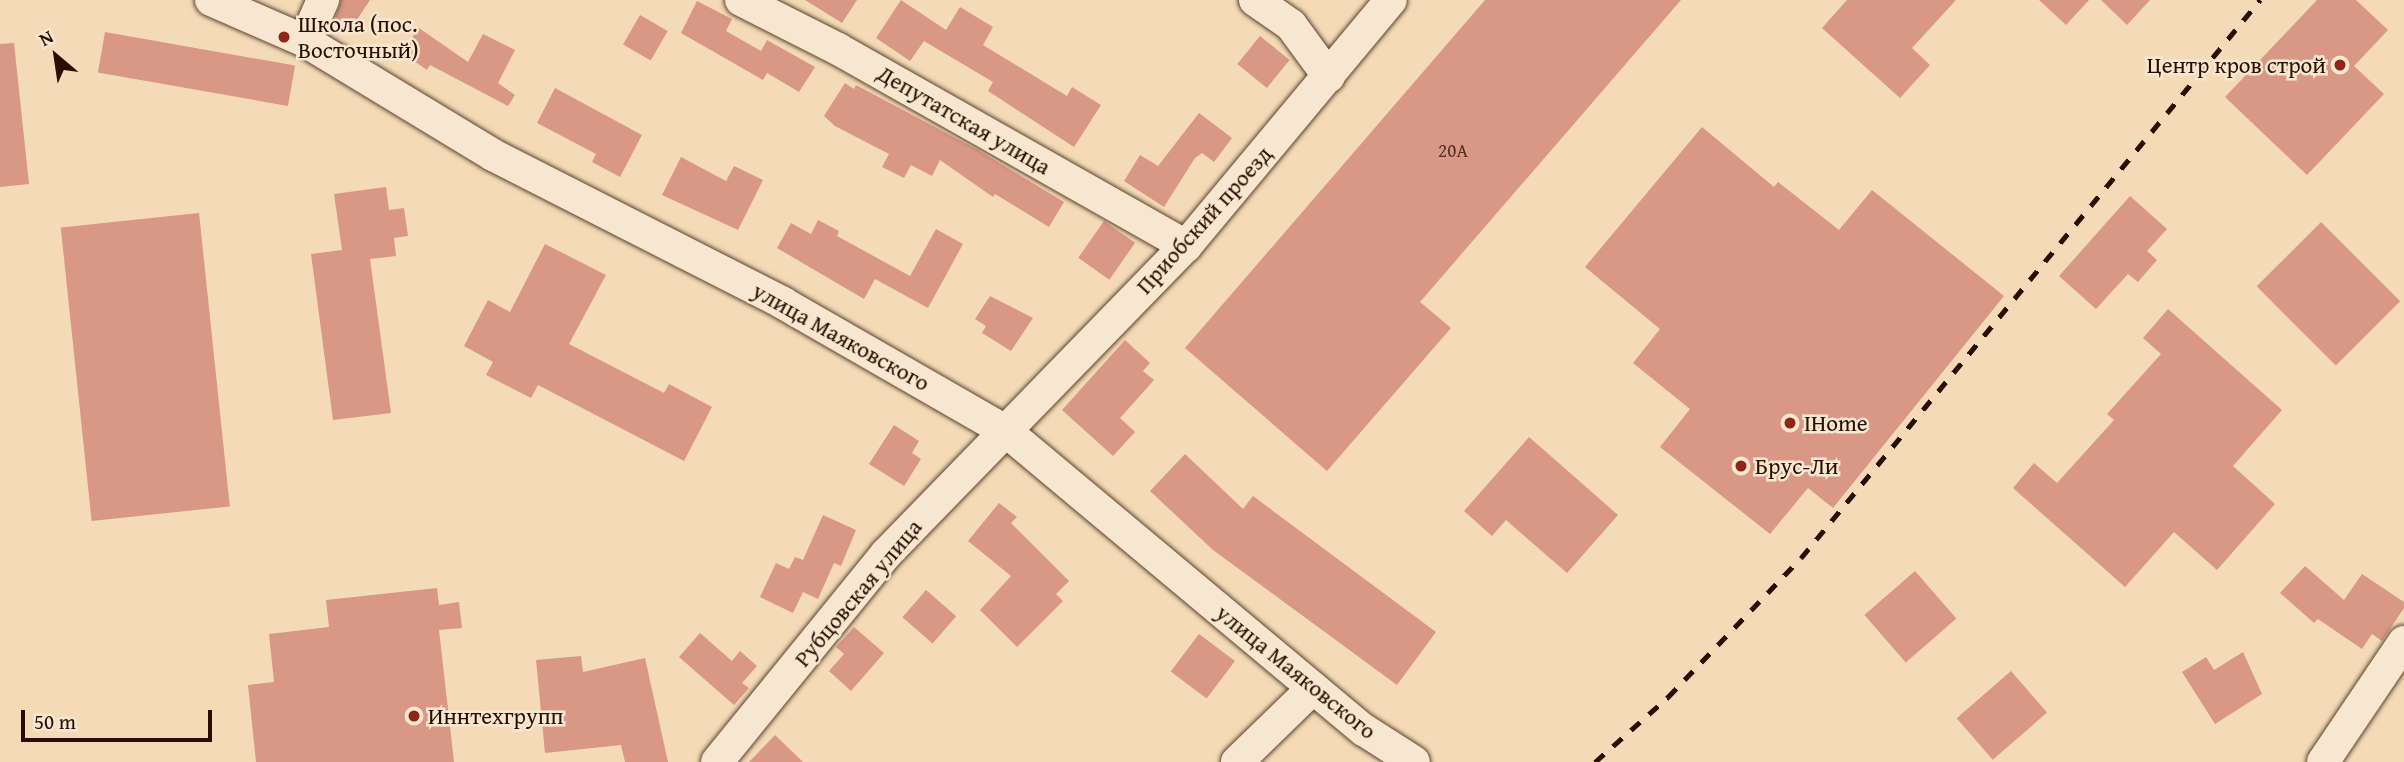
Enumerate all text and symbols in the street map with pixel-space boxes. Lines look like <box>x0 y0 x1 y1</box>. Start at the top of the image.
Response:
place label: Школа (пос. Восточный) <box>298 10 419 64</box>
north arrow <box>21 21 91 91</box>
text: N <box>33 22 58 53</box>
marker: Школа (пос. Восточный) <box>276 29 292 45</box>
place label: Центр кров строй <box>2147 51 2326 79</box>
marker: Центр кров строй <box>2332 57 2348 73</box>
street label: Депутатская улица <box>873 59 1055 181</box>
street label: Приобский проезд <box>1130 140 1278 300</box>
house number: 20А <box>1438 140 1468 162</box>
street label: улица Маяковского <box>748 277 934 397</box>
place label: IHome <box>1804 409 1868 437</box>
marker: IHome <box>1782 415 1798 431</box>
place label: Брус-Ли <box>1755 452 1839 480</box>
marker: Брус-Ли <box>1733 458 1749 474</box>
street label: Рубцовская улица <box>788 514 928 672</box>
street label: улица Маяковского <box>1210 599 1382 745</box>
scale bar <box>24 696 215 740</box>
place label: Иннтехгрупп <box>428 702 564 730</box>
text: 50 m <box>34 706 76 737</box>
marker: Иннтехгрупп <box>406 708 422 724</box>

